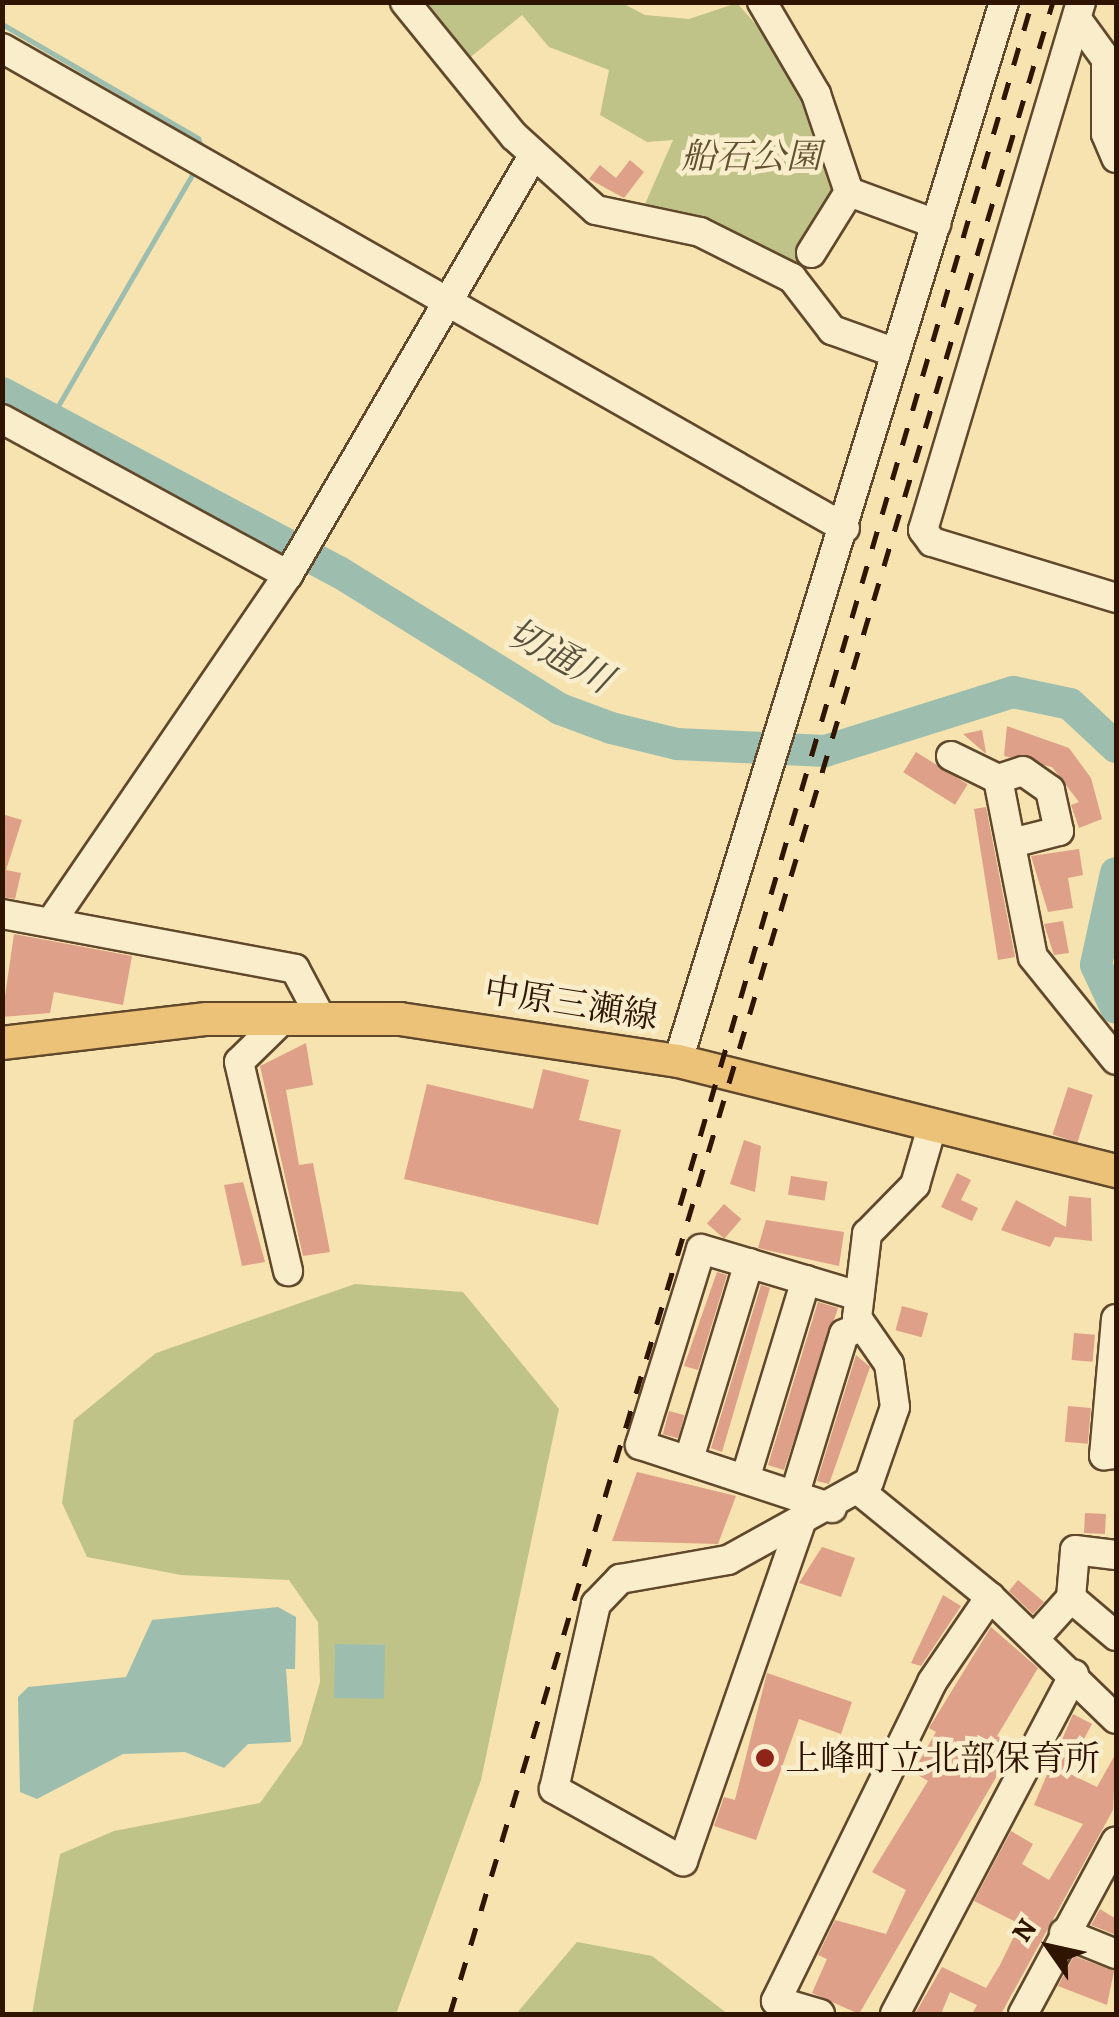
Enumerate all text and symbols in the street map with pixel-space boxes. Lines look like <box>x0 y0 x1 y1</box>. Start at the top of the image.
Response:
park label: 船石公園 <box>681 135 821 177</box>
water label: 切通川 <box>498 609 620 703</box>
street label: 中原三瀬線 <box>481 969 661 1037</box>
place label: 上峰町立北部保育所 <box>785 1737 1100 1779</box>
marker: 上峰町立北部保育所 <box>754 1747 776 1769</box>
north arrow <box>999 1897 1099 1997</box>
text: N <box>1003 1911 1046 1949</box>

